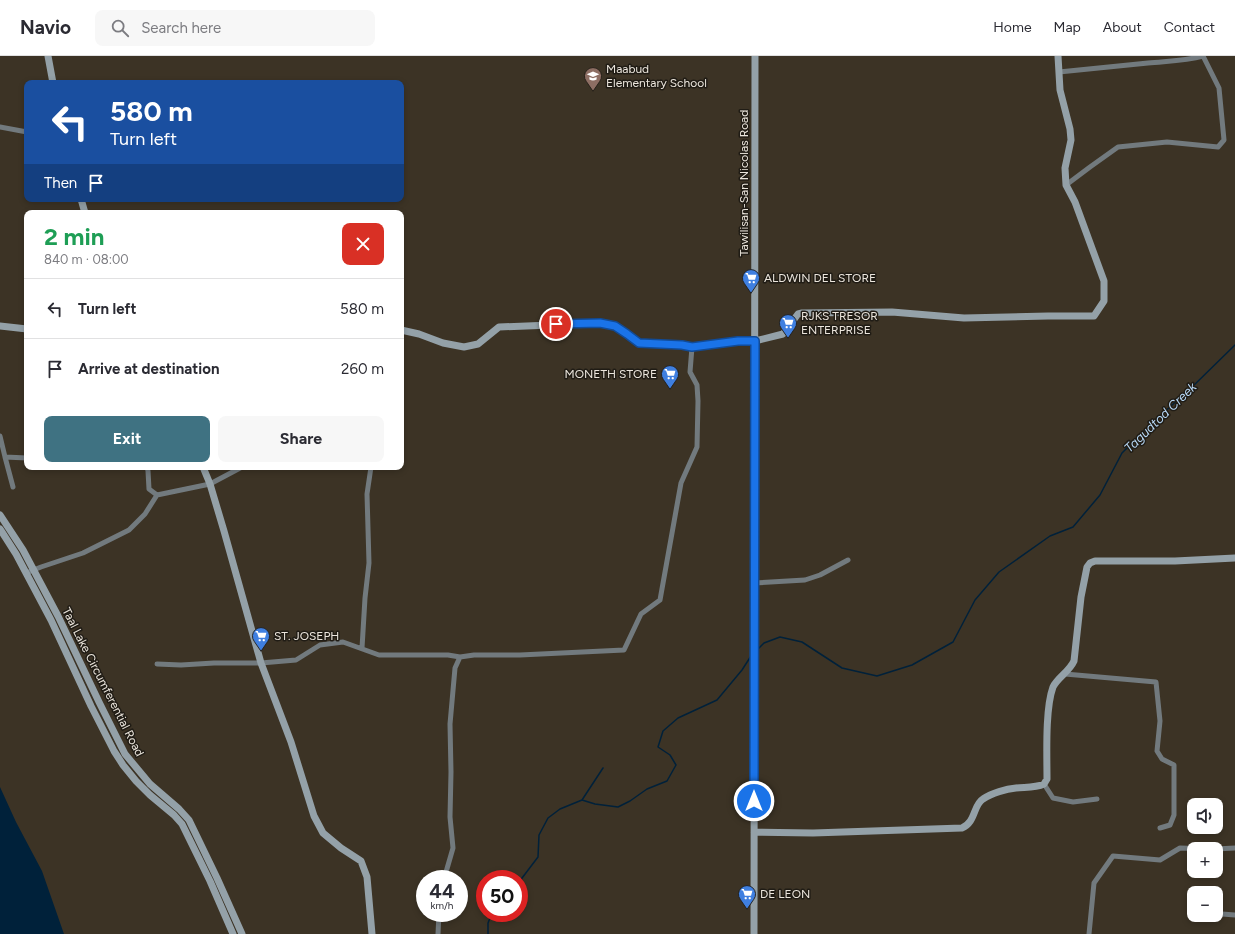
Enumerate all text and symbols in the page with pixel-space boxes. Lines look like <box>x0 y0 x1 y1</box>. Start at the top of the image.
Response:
search box <box>95 10 375 46</box>
text: Navio <box>20 16 71 39</box>
icon: search <box>109 17 131 39</box>
text: Search here <box>141 19 221 37</box>
text: Home <box>993 19 1032 36</box>
text: Map <box>1054 19 1081 36</box>
text: About <box>1103 19 1142 36</box>
text: Contact <box>1164 19 1215 36</box>
place label: Maabud Elementary School <box>606 62 707 90</box>
school or university icon: Maabud Elementary School <box>583 66 603 91</box>
text: 580 m <box>110 94 193 128</box>
icon: left <box>44 96 96 148</box>
street label: Tawilisan-San Nicolas Road <box>737 110 751 256</box>
text: Turn left <box>110 128 177 150</box>
icon: arrive <box>85 172 107 194</box>
text: Then <box>44 174 77 192</box>
text: 2 min <box>44 222 104 251</box>
button: close <box>342 223 384 265</box>
text: 840 m · 08:00 <box>44 252 129 267</box>
supermarket icon: ALDWIN DEL STORE <box>741 268 761 293</box>
place label: ALDWIN DEL STORE <box>764 271 876 285</box>
icon: left <box>44 298 66 320</box>
text: Turn left <box>78 300 136 318</box>
text: 580 m <box>340 300 384 318</box>
pin <box>539 307 573 341</box>
place label: RJKS TRESOR ENTERPRISE <box>801 309 878 337</box>
icon: arrive <box>545 313 567 335</box>
supermarket icon: RJKS TRESOR ENTERPRISE <box>778 313 798 338</box>
icon: arrive <box>44 358 66 380</box>
text: Arrive at destination <box>78 360 219 378</box>
text: 260 m <box>341 360 384 378</box>
supermarket icon: MONETH STORE <box>660 364 680 389</box>
place label: MONETH STORE <box>565 367 657 381</box>
water label: Tagudtod Creek <box>1121 379 1200 455</box>
button: Exit <box>44 416 210 462</box>
button: Share <box>218 416 384 462</box>
street label: Taal Lake Circumferential Road <box>59 605 147 759</box>
supermarket icon: ST. JOSEPH <box>251 626 271 651</box>
place label: ST. JOSEPH <box>274 629 339 643</box>
position arrow <box>733 780 775 822</box>
map controls <box>1187 798 1223 922</box>
button: sound <box>1187 798 1223 834</box>
button: + <box>1187 842 1223 878</box>
speed limit sign: 50 <box>476 870 528 922</box>
text: 44 <box>429 879 455 903</box>
supermarket icon: DE LEON <box>737 884 757 909</box>
button: − <box>1187 886 1223 922</box>
place label: DE LEON <box>760 887 810 901</box>
text: km/h <box>431 899 453 912</box>

